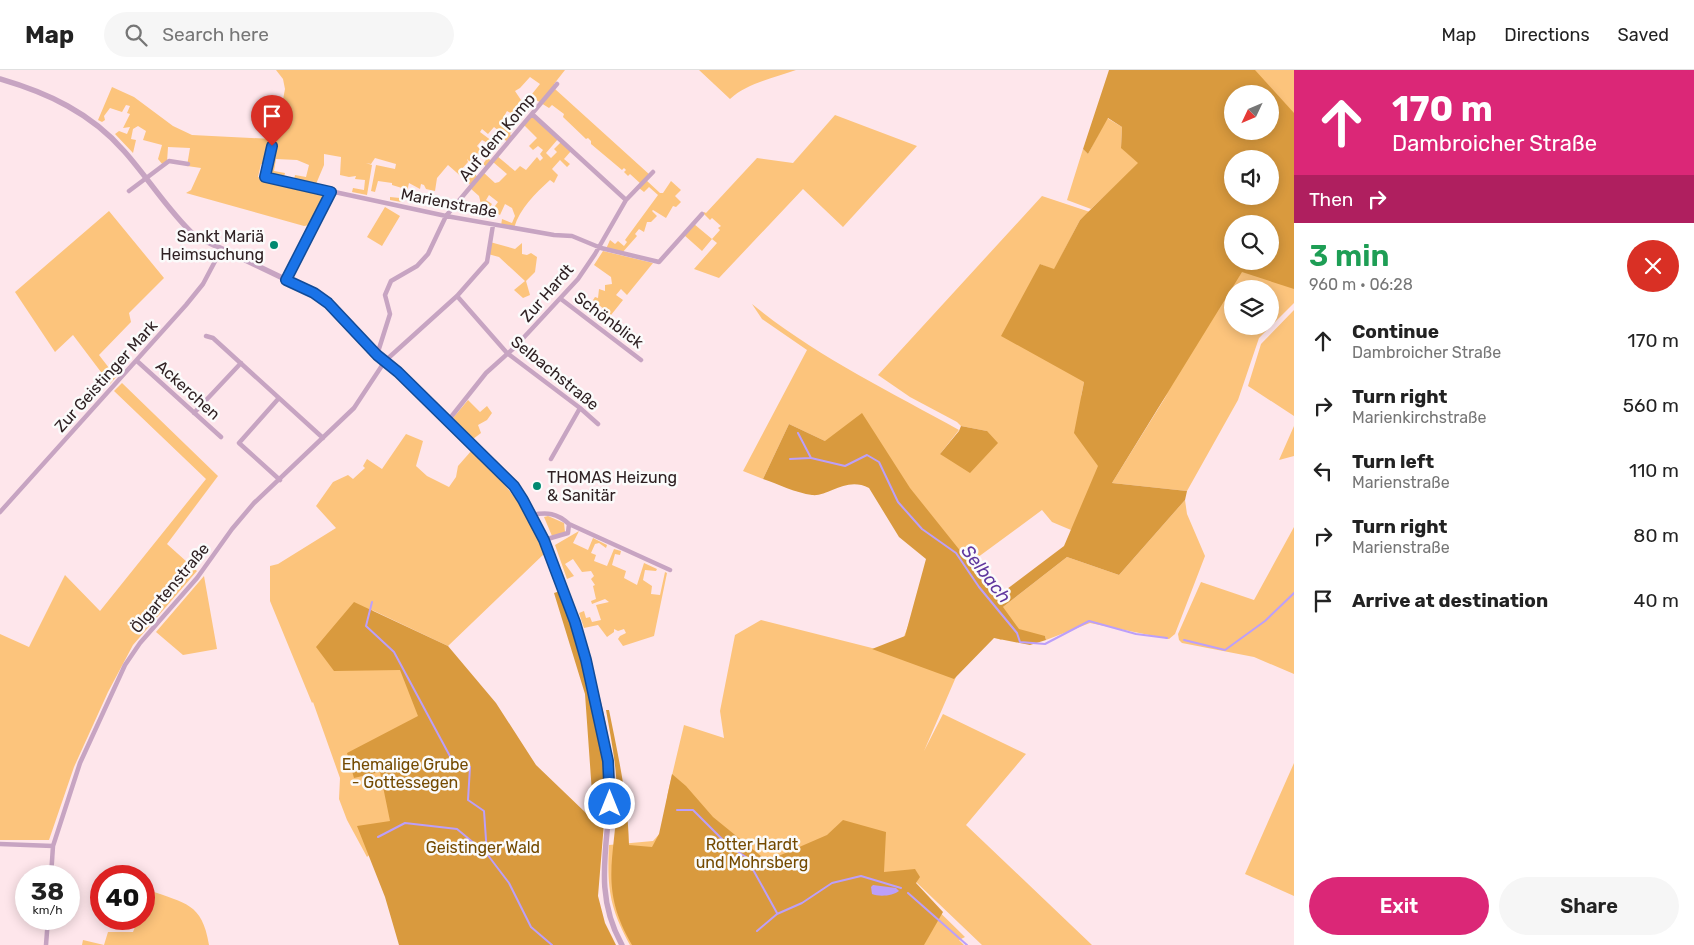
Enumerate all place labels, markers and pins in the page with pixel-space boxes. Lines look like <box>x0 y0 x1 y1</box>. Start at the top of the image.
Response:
pin <box>251 95 293 146</box>
place label: Sankt Mariä Heimsuchung <box>160 227 264 264</box>
marker: Sankt Mariä Heimsuchung <box>268 239 280 251</box>
place label: THOMAS Heizung & Sanitär <box>547 468 677 505</box>
marker: THOMAS Heizung & Sanitär <box>531 480 543 492</box>

